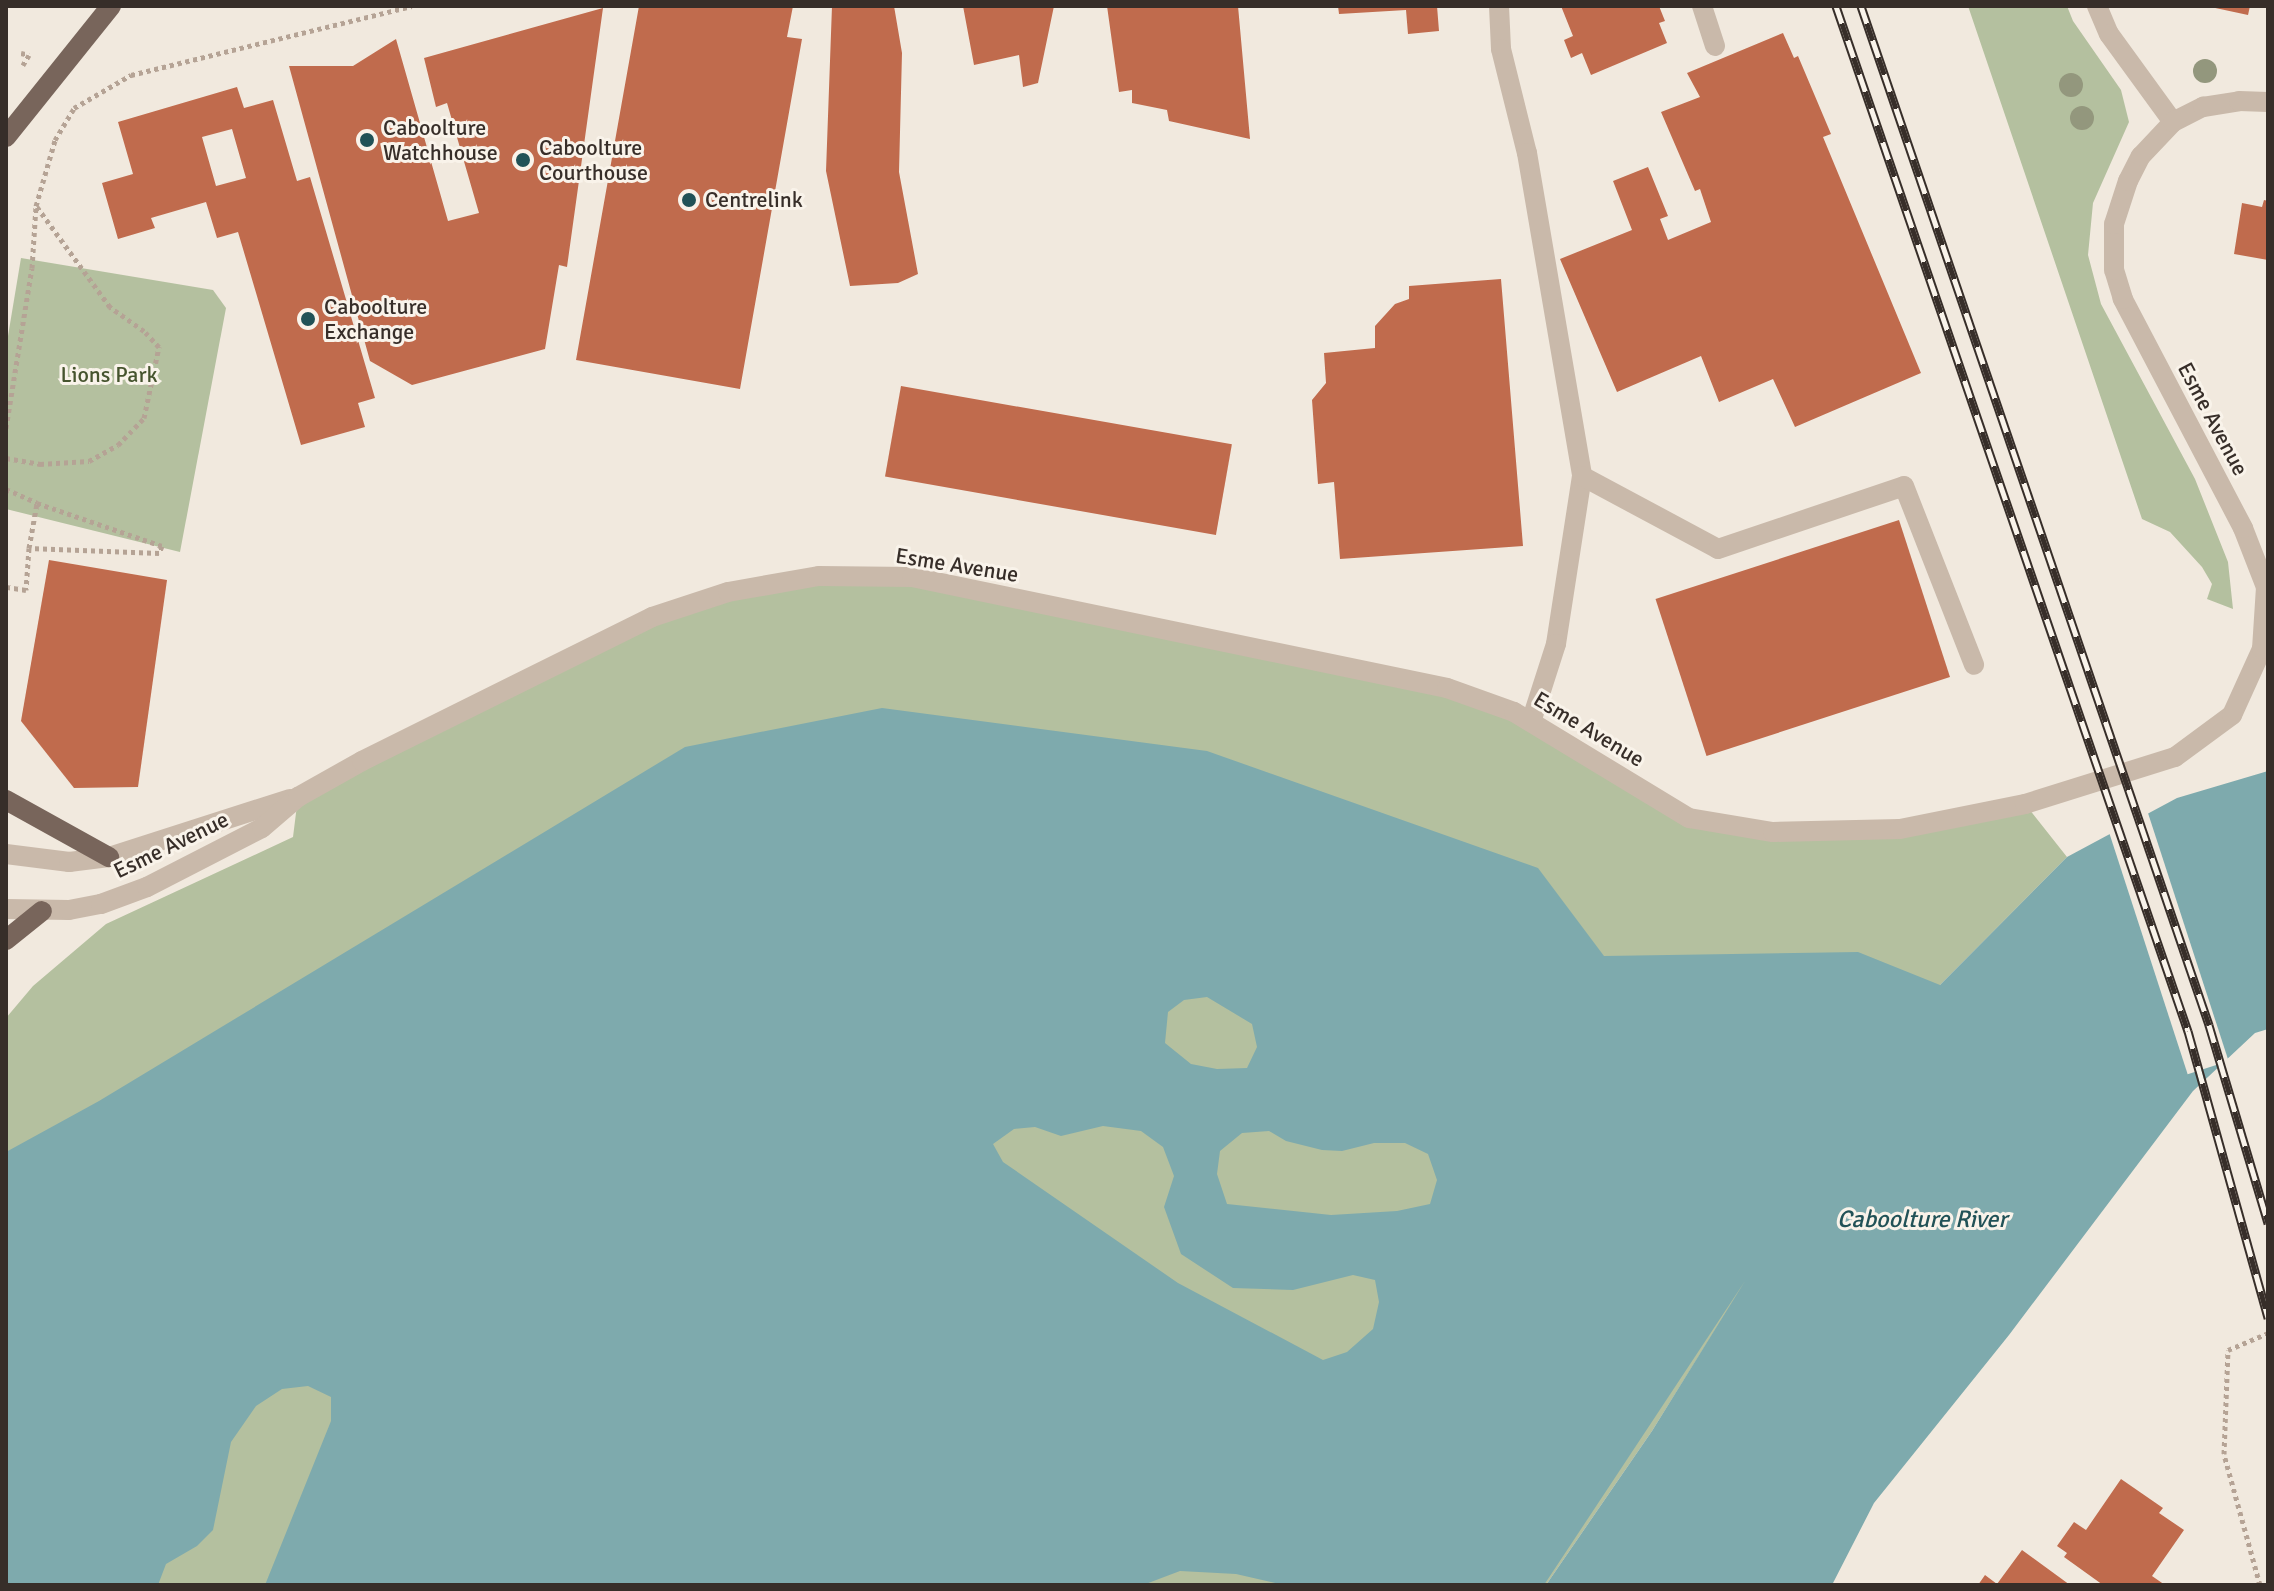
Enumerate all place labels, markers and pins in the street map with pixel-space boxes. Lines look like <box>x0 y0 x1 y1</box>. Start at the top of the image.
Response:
place label: Caboolture Watchhouse <box>383 114 498 166</box>
marker: Caboolture Watchhouse <box>358 131 376 149</box>
place label: Caboolture Courthouse <box>539 134 648 186</box>
marker: Caboolture Courthouse <box>514 151 532 169</box>
place label: Centrelink <box>705 187 803 213</box>
marker: Centrelink <box>680 191 698 209</box>
place label: Caboolture Exchange <box>324 293 427 344</box>
marker: Caboolture Exchange <box>299 310 317 328</box>

